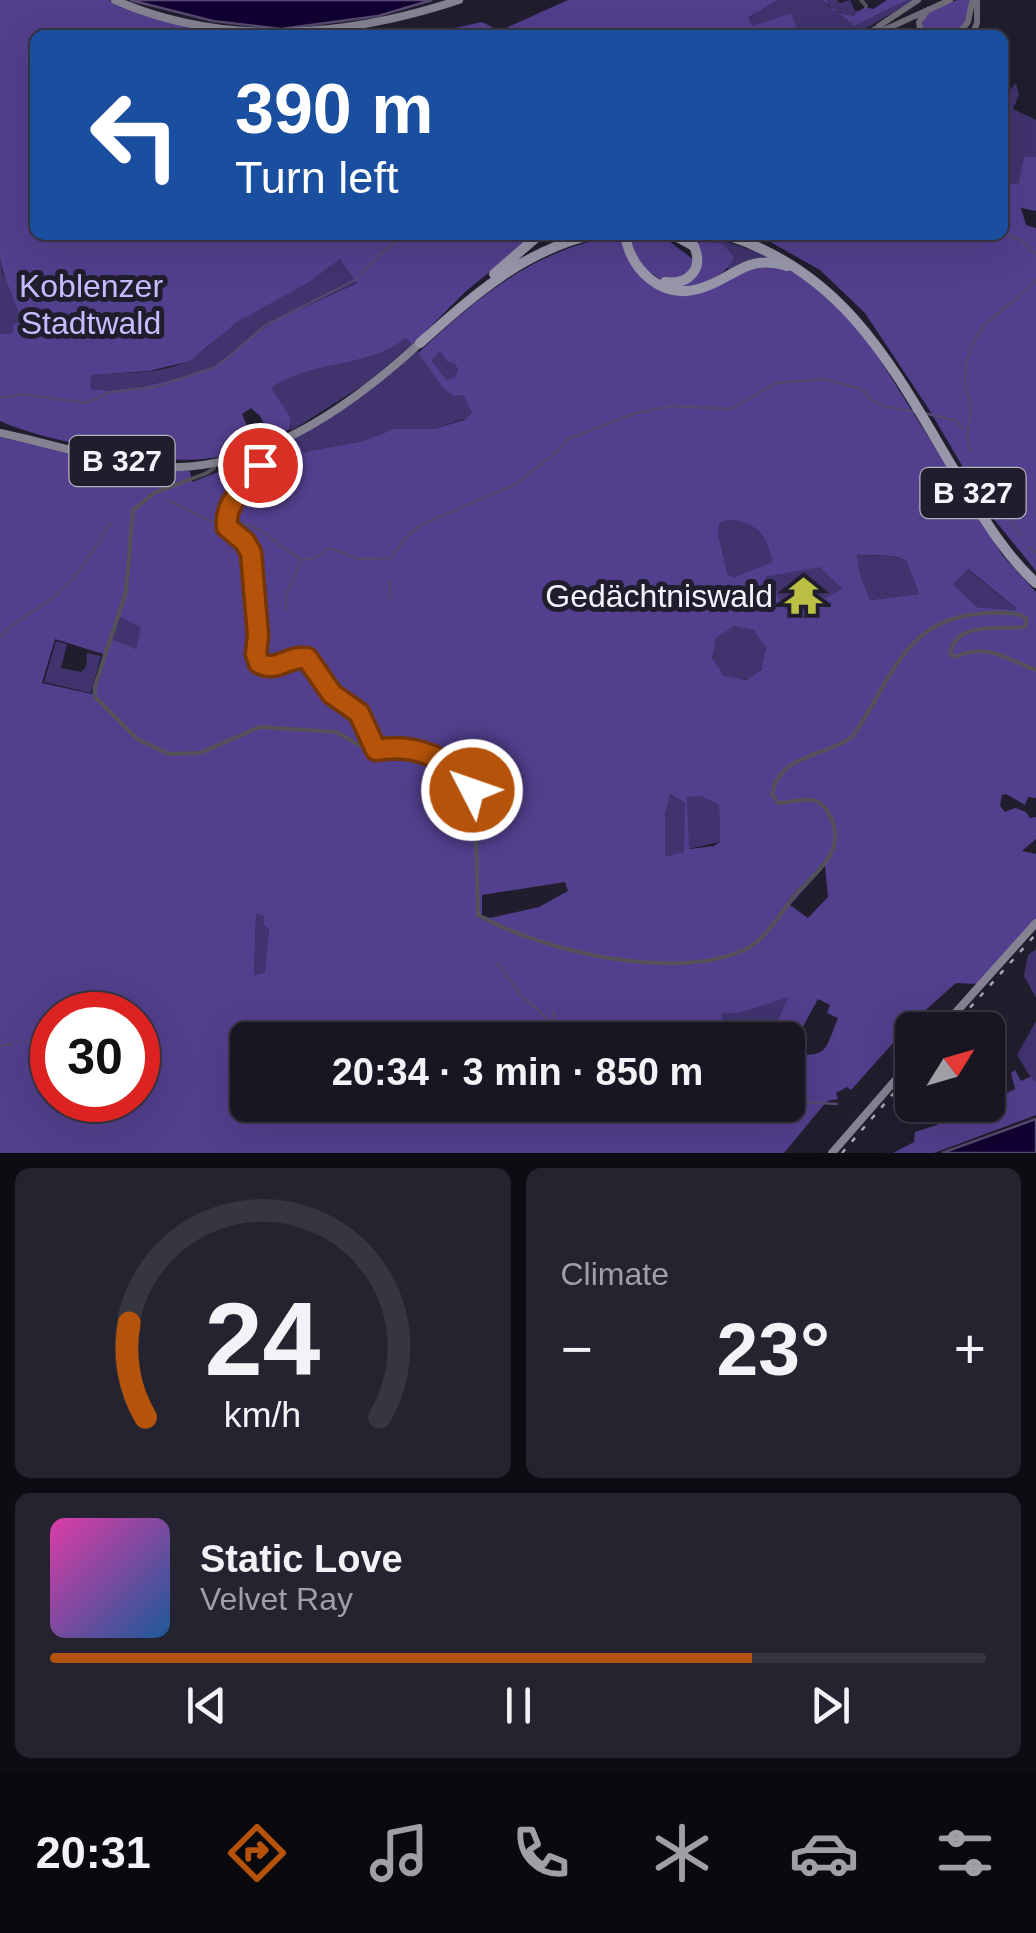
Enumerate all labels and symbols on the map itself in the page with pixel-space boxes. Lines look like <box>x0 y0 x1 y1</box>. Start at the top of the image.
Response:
park label: Koblenzer Stadtwald <box>19 268 163 341</box>
pin <box>218 423 303 508</box>
road number: B 327 <box>70 436 174 486</box>
road number: B 327 <box>920 468 1026 518</box>
temple icon: Gedächtniswald <box>782 575 824 617</box>
place label: Gedächtniswald <box>545 578 773 614</box>
position arrow <box>420 738 524 842</box>
speed limit sign: 30 <box>30 992 160 1122</box>
north arrow <box>895 1012 1005 1122</box>

